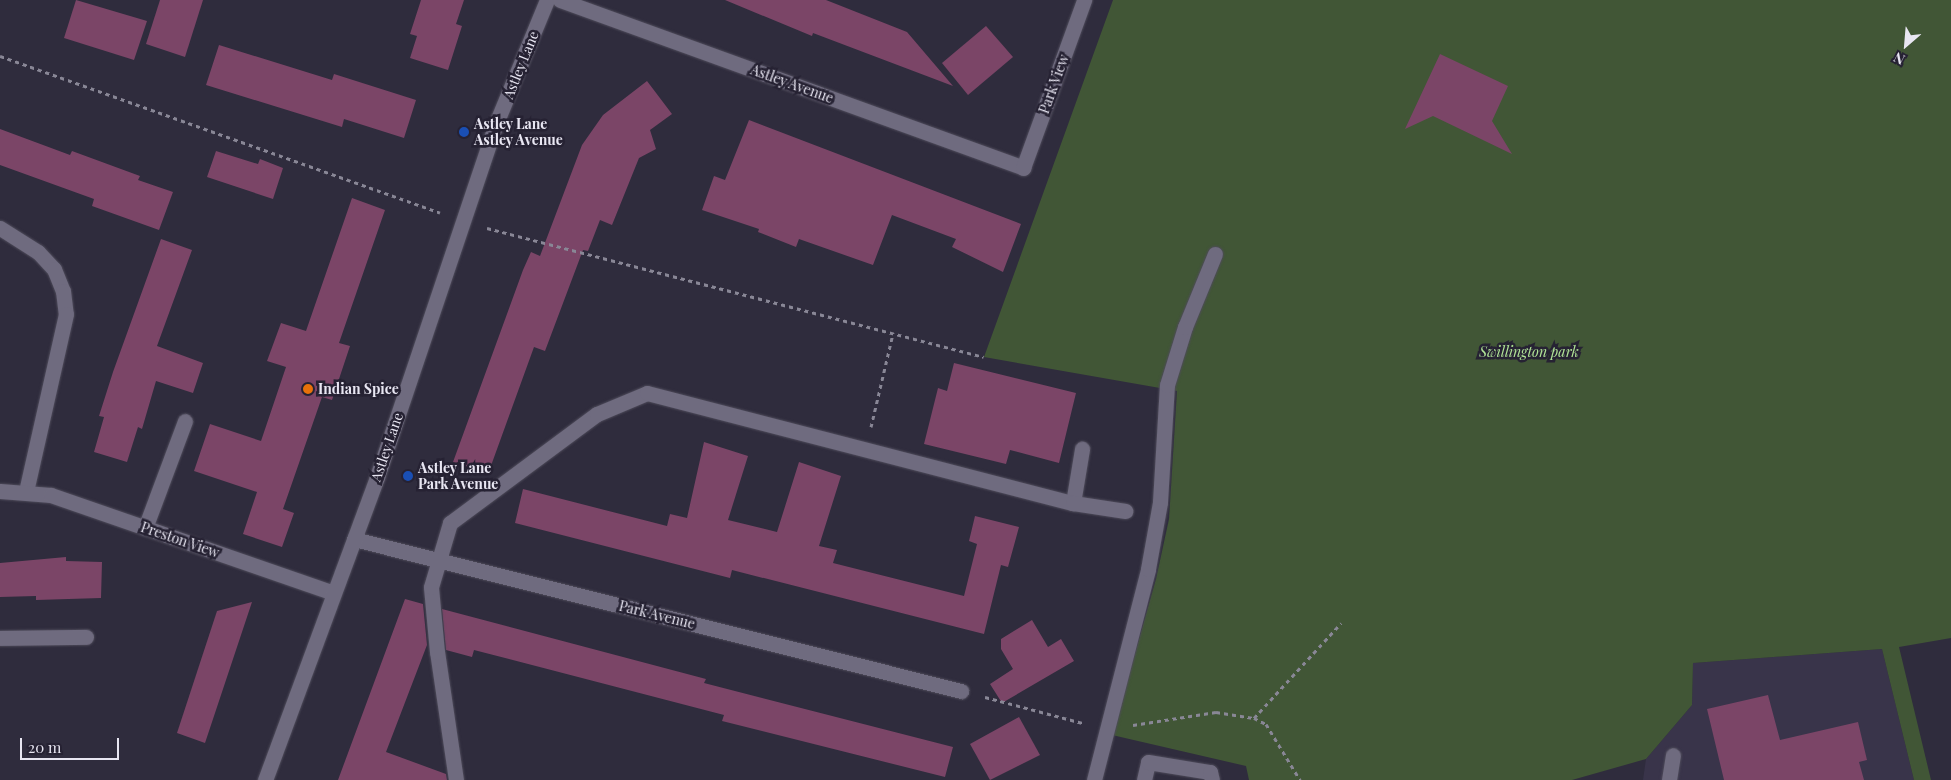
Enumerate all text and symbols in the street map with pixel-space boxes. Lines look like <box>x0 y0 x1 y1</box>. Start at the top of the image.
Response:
north arrow <box>1881 20 1931 70</box>
street label: Astley Lane <box>500 28 542 102</box>
text: N <box>1890 48 1908 70</box>
street label: Park View <box>1035 52 1073 116</box>
street label: Astley Avenue <box>748 61 836 107</box>
place label: Astley Lane Astley Avenue <box>474 116 564 148</box>
marker: Astley Lane Astley Avenue <box>458 126 470 138</box>
park label: Swillington park <box>1479 344 1579 360</box>
place label: Indian Spice <box>318 381 399 397</box>
marker: Indian Spice <box>302 383 314 395</box>
street label: Astley Lane <box>367 410 407 484</box>
place label: Astley Lane Park Avenue <box>418 460 499 492</box>
marker: Astley Lane Park Avenue <box>402 470 414 482</box>
street label: Preston View <box>138 519 222 561</box>
street label: Park Avenue <box>617 597 697 633</box>
scale bar <box>22 728 121 760</box>
text: 20 m <box>28 737 61 757</box>

